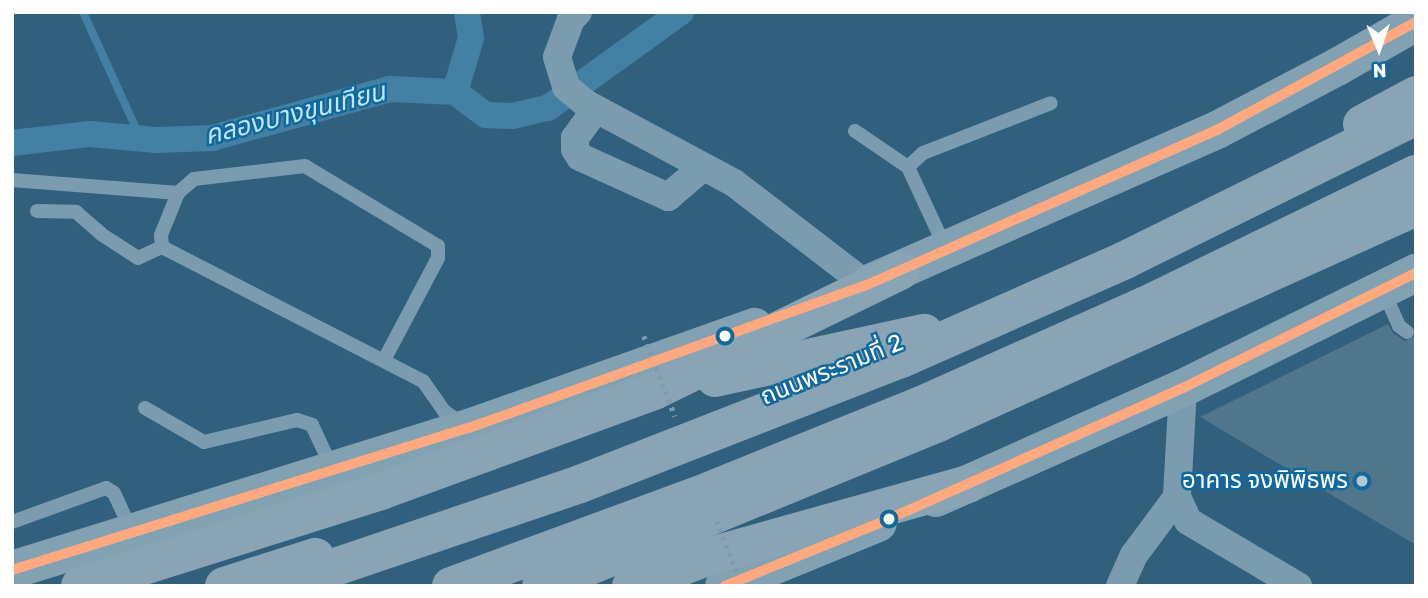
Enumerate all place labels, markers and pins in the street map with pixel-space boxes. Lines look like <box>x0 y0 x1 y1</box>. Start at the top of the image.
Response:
unlabelled marker <box>718 329 732 343</box>
place label: อาคาร จงพิพิธพร <box>1182 467 1348 495</box>
marker: อาคาร จงพิพิธพร <box>1354 473 1370 489</box>
unlabelled marker <box>882 512 896 526</box>

